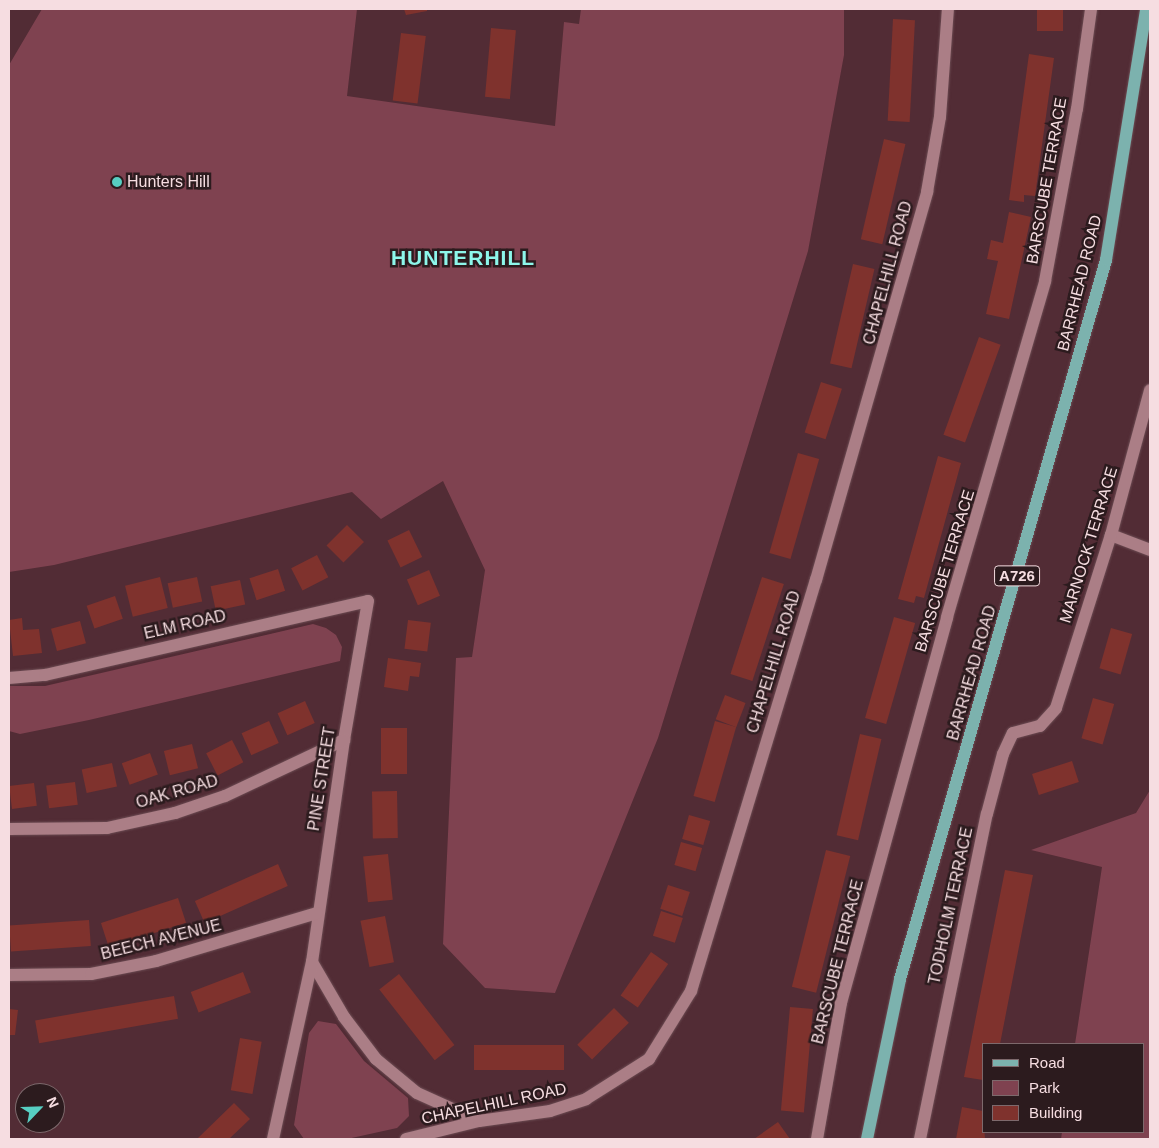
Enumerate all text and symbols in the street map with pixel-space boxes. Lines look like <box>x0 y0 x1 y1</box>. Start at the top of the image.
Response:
street label: BARSCUBE TERRACE <box>1023 96 1071 266</box>
place label: Hunters Hill <box>127 172 210 192</box>
marker: Hunters Hill <box>111 176 123 188</box>
street label: CHAPELHILL ROAD <box>860 199 916 347</box>
street label: BARRHEAD ROAD <box>1054 213 1106 353</box>
district label: HUNTERHILL <box>390 245 536 271</box>
street label: MARNOCK TERRACE <box>1056 464 1122 626</box>
street label: BARSCUBE TERRACE <box>911 487 979 655</box>
road number: A726 <box>993 564 1041 588</box>
street label: CHAPELHILL ROAD <box>743 588 805 736</box>
street label: BARRHEAD ROAD <box>944 603 1000 743</box>
street label: ELM ROAD <box>142 606 228 644</box>
street label: PINE STREET <box>304 726 340 832</box>
street label: OAK ROAD <box>134 771 220 813</box>
street label: TODHOLM TERRACE <box>925 825 977 987</box>
street label: BARSCUBE TERRACE <box>808 878 868 1046</box>
street label: BEECH AVENUE <box>98 916 224 964</box>
legend <box>982 1043 1144 1133</box>
text: Road <box>1029 1054 1065 1071</box>
street label: CHAPELHILL ROAD <box>419 1079 569 1129</box>
text: Park <box>1029 1079 1060 1096</box>
north arrow <box>15 1083 65 1133</box>
text: N <box>43 1094 62 1110</box>
text: Building <box>1029 1104 1082 1121</box>

